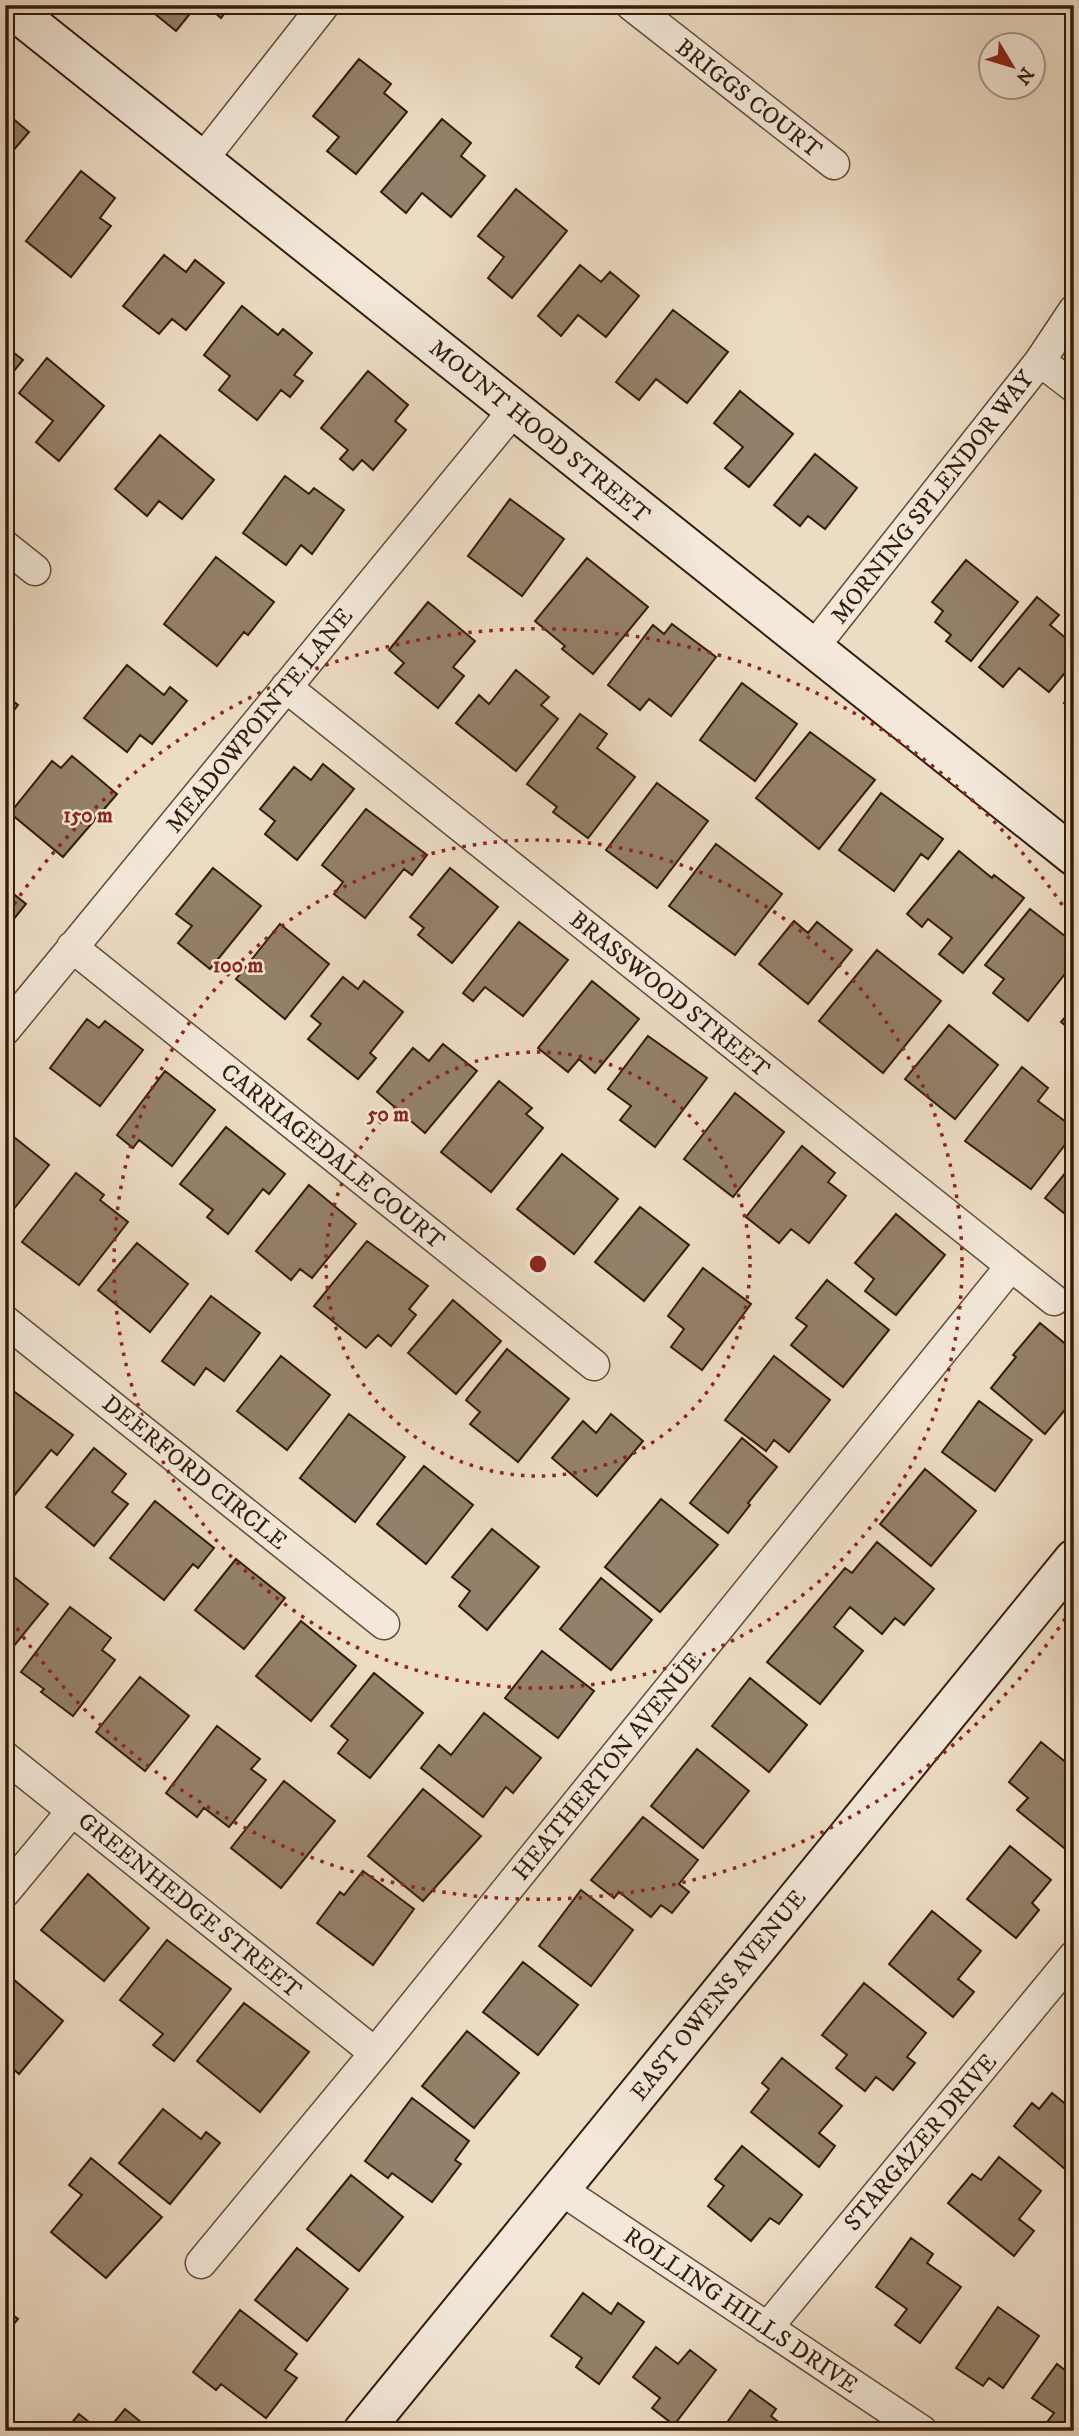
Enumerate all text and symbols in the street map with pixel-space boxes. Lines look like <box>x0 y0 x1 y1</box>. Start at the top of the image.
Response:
street label: BRIGGS COURT <box>669 32 828 165</box>
north arrow <box>978 32 1048 102</box>
text: N <box>1010 62 1038 89</box>
street label: MOUNT HOOD STREET <box>423 333 656 530</box>
street label: MORNING SPLENDOR WAY <box>825 364 1041 630</box>
street label: MEADOWPOINTE LANE <box>160 602 360 839</box>
text: 150 m <box>63 803 113 829</box>
street label: BRASSWOOD STREET <box>563 905 775 1085</box>
text: 100 m <box>213 953 263 979</box>
street label: CARRIAGEDALE COURT <box>214 1057 451 1256</box>
text: 50 m <box>366 1102 409 1128</box>
centre of rings <box>526 1252 550 1276</box>
street label: DEERFORD CIRCLE <box>96 1389 293 1557</box>
street label: HEATHERTON AVENUE <box>506 1646 709 1887</box>
street label: GREENHEDGE STREET <box>71 1806 307 2005</box>
street label: EAST OWENS AVENUE <box>624 1884 813 2107</box>
street label: STARGAZER DRIVE <box>838 2048 1004 2237</box>
street label: ROLLING HILLS DRIVE <box>617 2221 863 2401</box>

